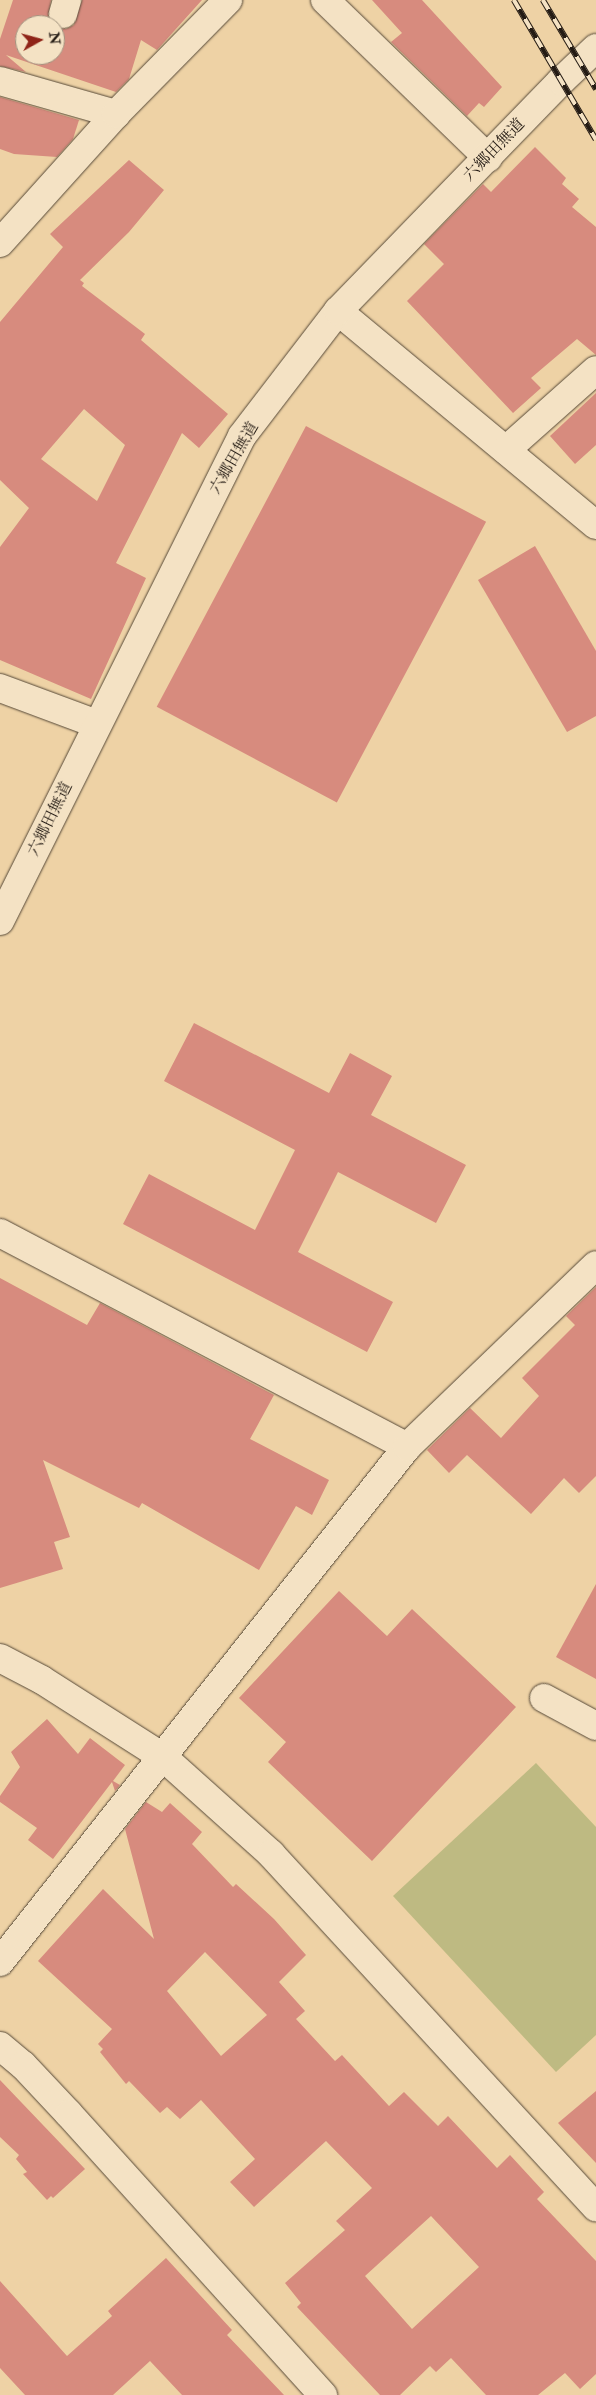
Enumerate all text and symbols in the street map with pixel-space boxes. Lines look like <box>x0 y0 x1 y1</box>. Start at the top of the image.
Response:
north arrow <box>15 15 65 65</box>
text: N <box>45 31 64 45</box>
street label: 六郷田無道 <box>459 115 529 185</box>
street label: 六郷田無道 <box>206 419 262 497</box>
street label: 六郷田無道 <box>24 779 76 859</box>

